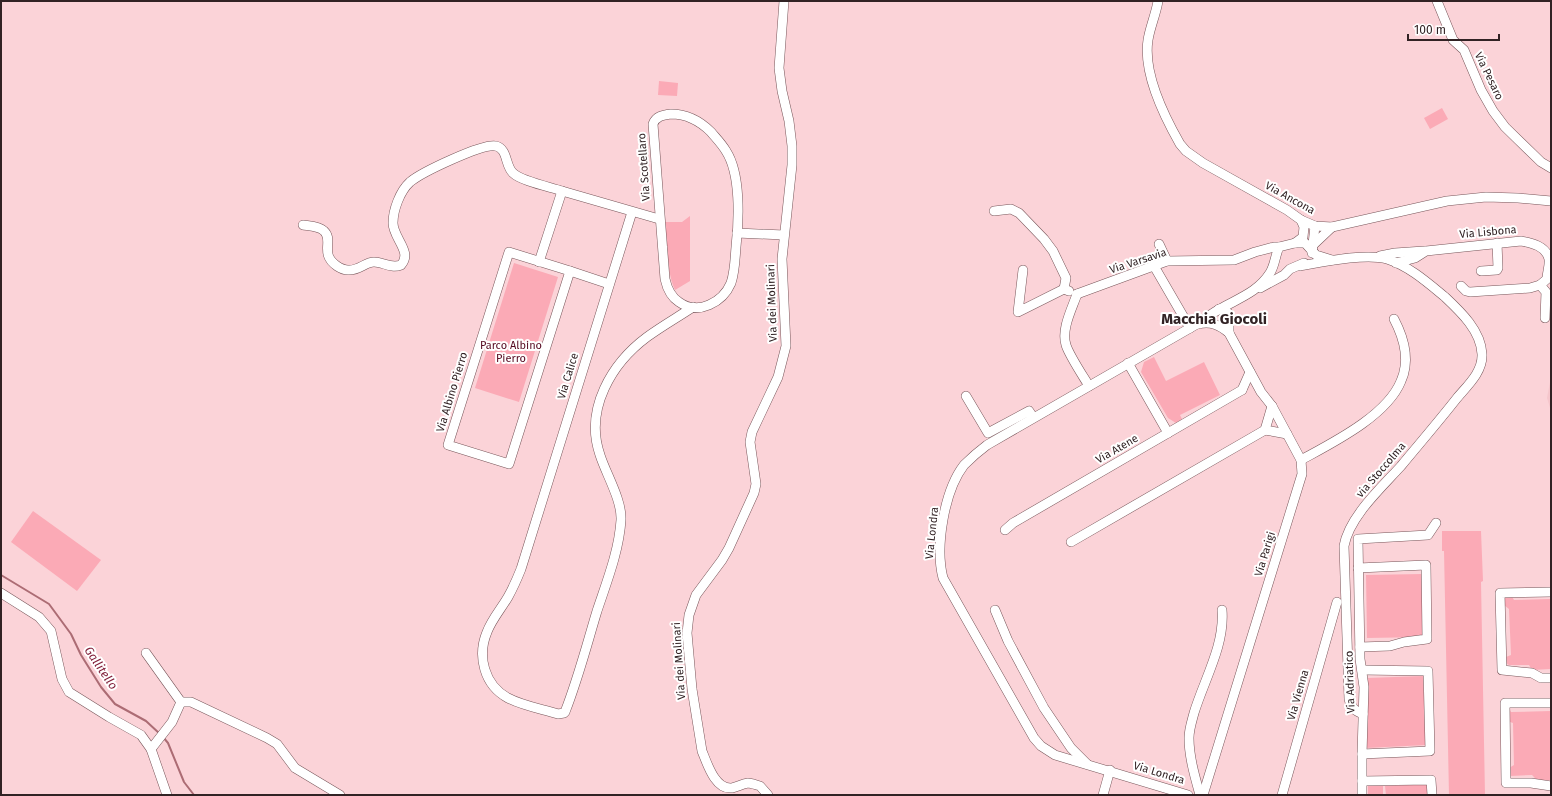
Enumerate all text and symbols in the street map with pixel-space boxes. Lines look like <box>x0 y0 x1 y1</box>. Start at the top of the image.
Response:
scale bar <box>1408 16 1499 42</box>
text: 100 m <box>1414 23 1446 37</box>
street label: Via Pesaro <box>1472 50 1506 102</box>
street label: Via Scotellaro <box>635 133 653 201</box>
street label: Via Ancona <box>1263 179 1317 217</box>
street label: Via Lisbona <box>1459 223 1517 241</box>
street label: Via Varsavia <box>1108 246 1168 276</box>
street label: Via dei Molinari <box>764 264 780 342</box>
district label: Macchia Giocoli <box>1161 310 1267 328</box>
park label: Parco Albino Pierro <box>480 339 542 365</box>
street label: Via Albino Pierro <box>434 350 470 434</box>
street label: Via Calice <box>555 351 581 401</box>
street label: Via Atene <box>1094 432 1140 466</box>
street label: via Stoccolma <box>1354 440 1408 500</box>
street label: Via Londra <box>923 506 941 560</box>
street label: Via Parigi <box>1252 530 1278 578</box>
street label: Via dei Molinari <box>670 622 688 700</box>
water label: Gallitello <box>82 644 120 692</box>
street label: Via Adriatico <box>1342 650 1358 714</box>
street label: Via Vienna <box>1285 668 1311 722</box>
street label: Via Londra <box>1132 759 1186 787</box>

